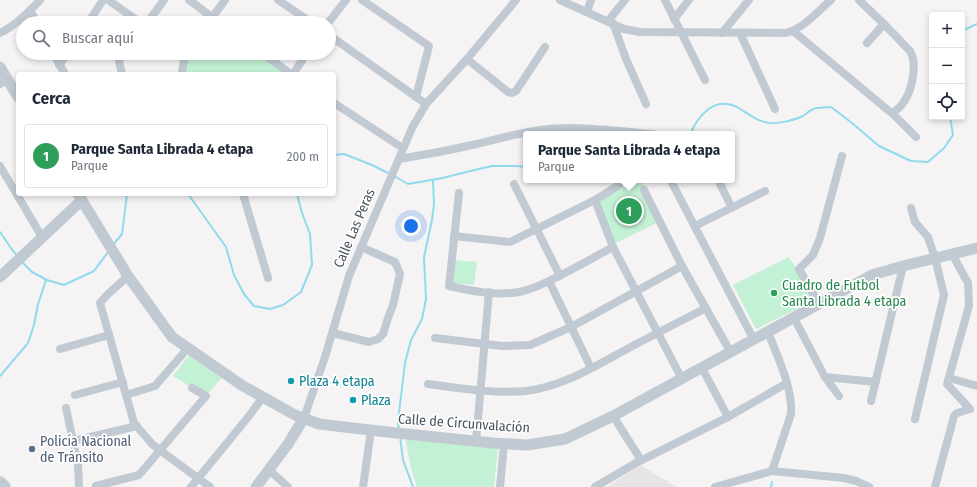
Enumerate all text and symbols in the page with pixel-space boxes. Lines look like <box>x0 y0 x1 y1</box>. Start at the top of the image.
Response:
map controls <box>929 12 965 120</box>
button: + <box>929 12 965 48</box>
search box <box>16 16 336 60</box>
icon: search <box>30 27 52 49</box>
text: Buscar aquí <box>62 29 134 47</box>
button: − <box>929 48 965 84</box>
button: locate <box>929 84 965 120</box>
text: Cerca <box>32 88 71 109</box>
popup <box>523 131 735 183</box>
text: Parque Santa Librada 4 etapa <box>71 140 253 158</box>
text: Parque Santa Librada 4 etapa <box>538 141 720 159</box>
text: 1 <box>43 149 49 164</box>
text: 200 m <box>287 149 319 164</box>
text: Parque <box>71 158 108 173</box>
text: Parque <box>538 159 575 174</box>
street label: Calle Las Peras <box>330 186 379 270</box>
pin: 1 <box>616 196 642 226</box>
your location <box>401 216 421 236</box>
place label: Cuadro de Futbol Santa Librada 4 etapa <box>782 277 907 310</box>
marker: Cuadro de Futbol Santa Librada 4 etapa <box>769 288 779 298</box>
place label: Plaza 4 etapa <box>299 373 375 390</box>
marker: Plaza 4 etapa <box>286 376 296 386</box>
place label: Plaza <box>361 392 391 409</box>
marker: Plaza <box>348 395 358 405</box>
street label: Calle de Circunvalación <box>398 410 530 437</box>
place label: Policía Nacional de Tránsito <box>40 433 131 466</box>
marker: Policía Nacional de Tránsito <box>27 444 37 454</box>

